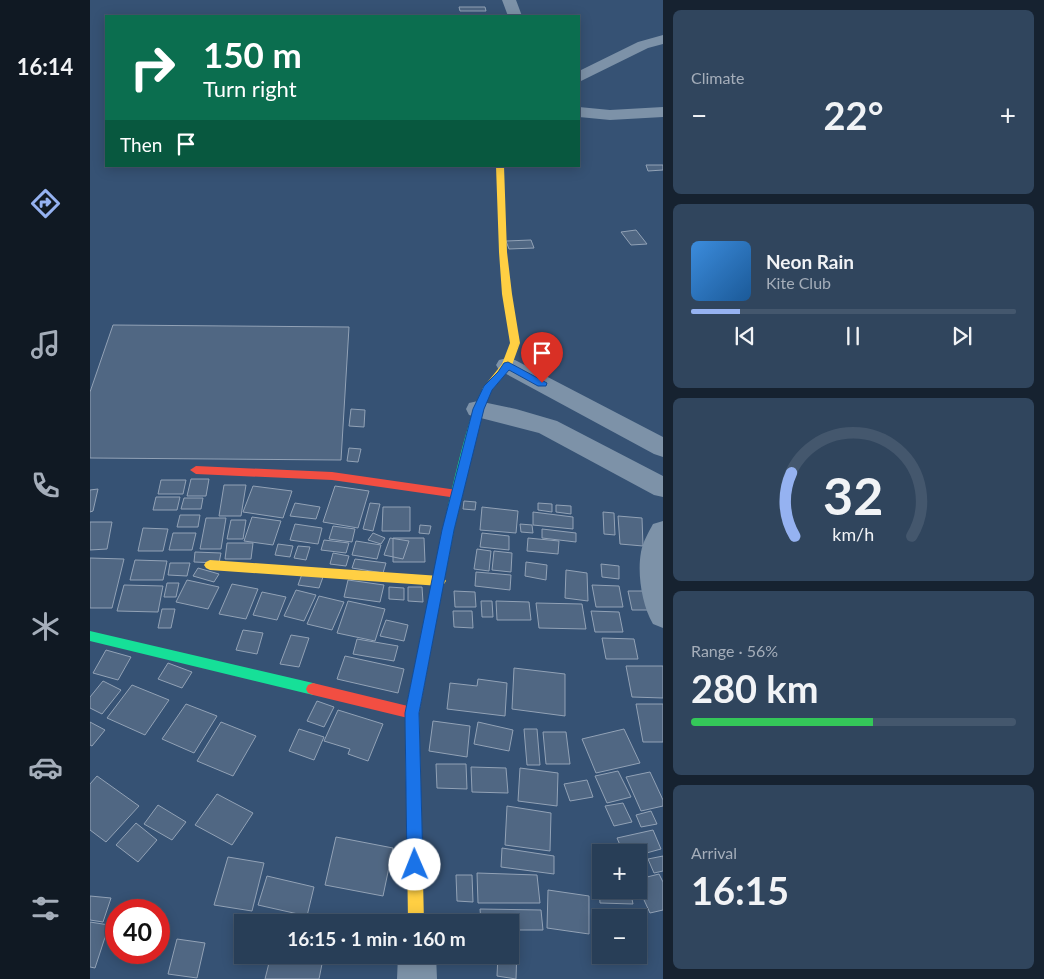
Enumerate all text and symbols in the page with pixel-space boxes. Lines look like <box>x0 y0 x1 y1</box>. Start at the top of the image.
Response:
text: 150 m <box>203 33 302 75</box>
icon: right <box>120 35 185 100</box>
text: 16:14 <box>17 53 73 80</box>
text: Climate <box>691 68 744 87</box>
text: Turn right <box>203 75 297 102</box>
text: 22° <box>824 92 883 138</box>
text: − <box>691 98 707 132</box>
text: + <box>1000 98 1016 132</box>
icon: arrive <box>172 130 200 158</box>
text: Then <box>120 133 162 156</box>
icon: directions <box>28 186 63 221</box>
text: Neon Rain <box>766 250 854 273</box>
text: Kite Club <box>766 273 831 292</box>
icon: previous <box>731 322 759 350</box>
icon: pause <box>839 322 867 350</box>
icon: next <box>948 322 976 350</box>
icon: music <box>28 327 63 362</box>
pin <box>521 332 563 383</box>
icon: arrive <box>528 339 556 367</box>
text: 32 <box>823 464 884 526</box>
icon: phone <box>28 468 63 503</box>
text: km/h <box>833 523 874 545</box>
icon: climate <box>28 609 63 644</box>
text: Range · 56% <box>691 641 778 660</box>
text: 280 km <box>691 665 819 711</box>
icon: car <box>28 750 63 785</box>
position arrow <box>388 838 440 890</box>
text: Arrival <box>691 843 737 862</box>
map controls <box>592 844 647 964</box>
button: + <box>592 844 647 899</box>
text: 16:15 <box>691 867 789 913</box>
icon: filters <box>28 891 63 926</box>
speed limit sign: 40 <box>105 899 170 964</box>
button: − <box>592 909 647 964</box>
text: 16:15 · 1 min · 160 m <box>287 927 466 950</box>

